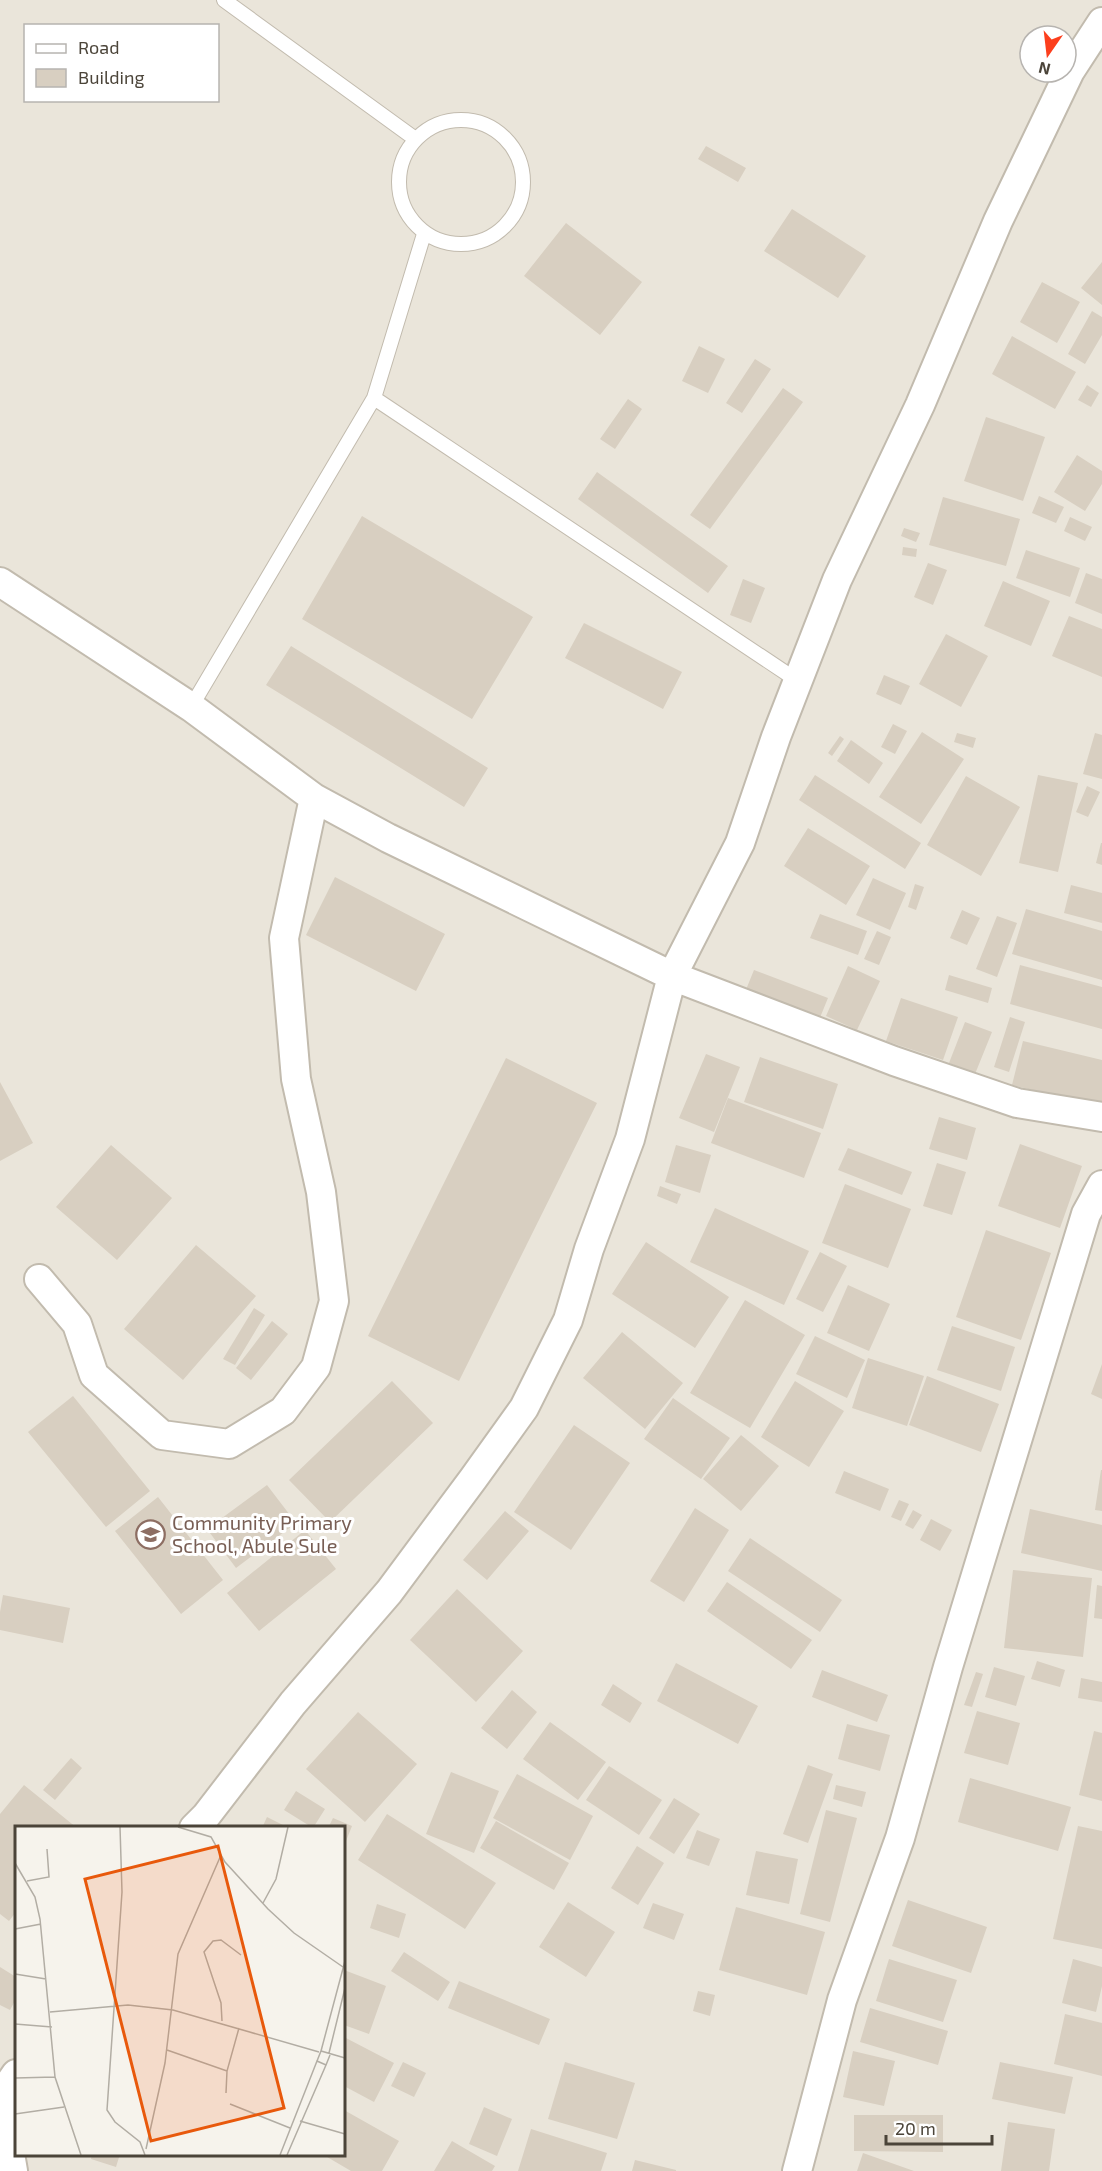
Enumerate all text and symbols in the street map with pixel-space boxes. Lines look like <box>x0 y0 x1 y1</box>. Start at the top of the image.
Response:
legend <box>24 24 219 102</box>
north arrow <box>1018 24 1078 84</box>
text: Road <box>78 36 119 58</box>
text: N <box>1036 58 1052 80</box>
text: Building <box>78 66 145 88</box>
place label: Community Primary School, Abule Sule <box>172 1510 352 1557</box>
school or university icon: Community Primary School, Abule Sule <box>135 1518 167 1550</box>
inset map <box>15 1826 345 2156</box>
scale bar <box>886 2108 992 2146</box>
text: 20 m <box>895 2117 936 2139</box>

